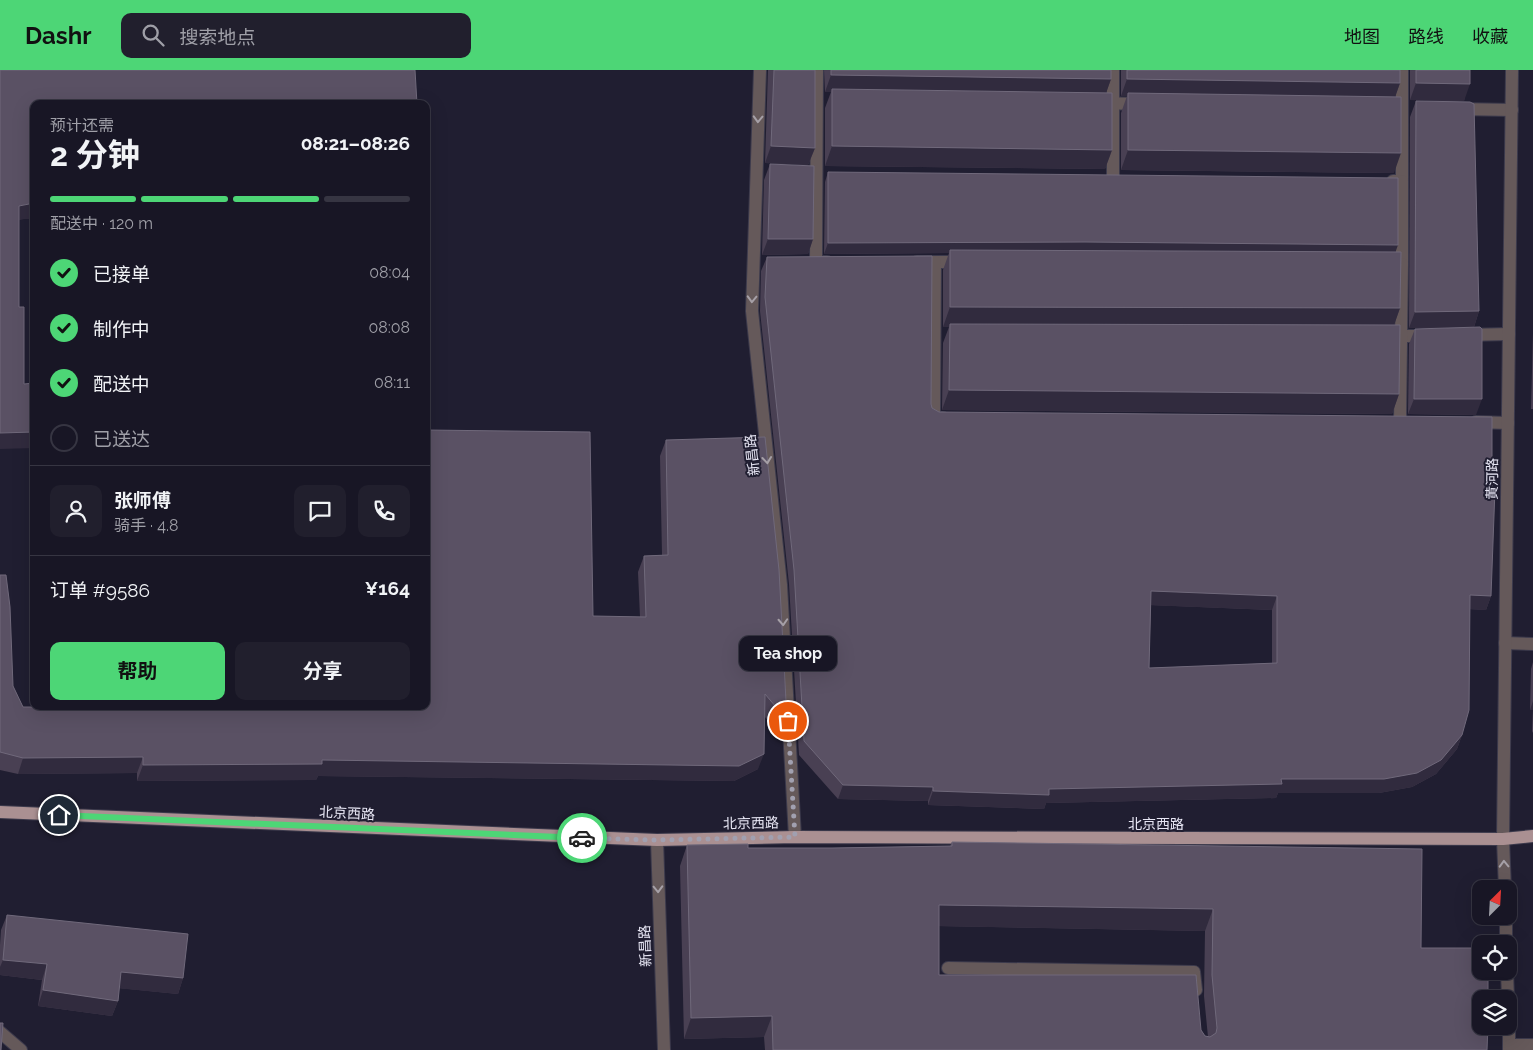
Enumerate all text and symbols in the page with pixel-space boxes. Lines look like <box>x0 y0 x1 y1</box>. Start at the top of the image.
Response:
search box <box>121 13 471 58</box>
text: Dashr <box>25 21 91 50</box>
icon: search <box>139 21 167 49</box>
text: 搜索地点 <box>179 26 255 48</box>
text: 地图 <box>1344 26 1380 47</box>
text: 路线 <box>1408 26 1444 47</box>
text: 收藏 <box>1472 26 1508 47</box>
one-way arrow <box>753 115 763 123</box>
text: 预计还需 <box>50 116 114 135</box>
text: 08:21–08:26 <box>301 132 410 154</box>
text: 2 分钟 <box>50 136 140 173</box>
text: 配送中 · 120 m <box>50 214 153 233</box>
icon: check <box>50 259 78 287</box>
text: 已接单 <box>93 263 150 285</box>
text: 08:04 <box>369 263 410 282</box>
one-way arrow <box>747 295 757 303</box>
icon: check <box>50 314 78 342</box>
text: 制作中 <box>93 318 150 340</box>
text: 08:08 <box>368 318 410 337</box>
icon: check <box>50 369 78 397</box>
text: 配送中 <box>93 373 150 395</box>
text: 08:11 <box>374 373 410 392</box>
text: 已送达 <box>93 428 150 450</box>
street label: 新昌路 <box>742 433 762 477</box>
one-way arrow <box>761 457 772 465</box>
street label: 黄河路 <box>1484 458 1500 500</box>
button: person <box>50 485 102 537</box>
button: chat <box>294 485 346 537</box>
button: phone <box>358 485 410 537</box>
text: 张师傅 <box>114 489 171 511</box>
text: 骑手 · 4.8 <box>114 516 178 535</box>
text: ¥164 <box>365 577 410 599</box>
text: 订单 #9586 <box>50 579 150 601</box>
one-way arrow <box>777 618 788 626</box>
callout: Tea shop <box>739 636 837 671</box>
button: 帮助 <box>50 642 225 700</box>
button: 分享 <box>235 642 410 700</box>
text: Tea shop <box>754 644 822 663</box>
pin <box>767 700 809 742</box>
icon: bag <box>774 707 802 735</box>
pin <box>38 794 80 836</box>
icon: home <box>45 801 73 829</box>
street label: 北京西路 <box>319 804 375 822</box>
courier <box>557 813 607 863</box>
street label: 北京西路 <box>723 815 779 831</box>
street label: 北京西路 <box>1128 816 1184 832</box>
icon: car <box>568 824 596 852</box>
one-way arrow <box>1499 860 1509 868</box>
north arrow <box>1472 880 1518 925</box>
map controls <box>1472 880 1517 1035</box>
one-way arrow <box>653 885 664 893</box>
street label: 新昌路 <box>636 925 654 967</box>
button: locate <box>1472 935 1517 980</box>
button: layers <box>1472 990 1517 1035</box>

